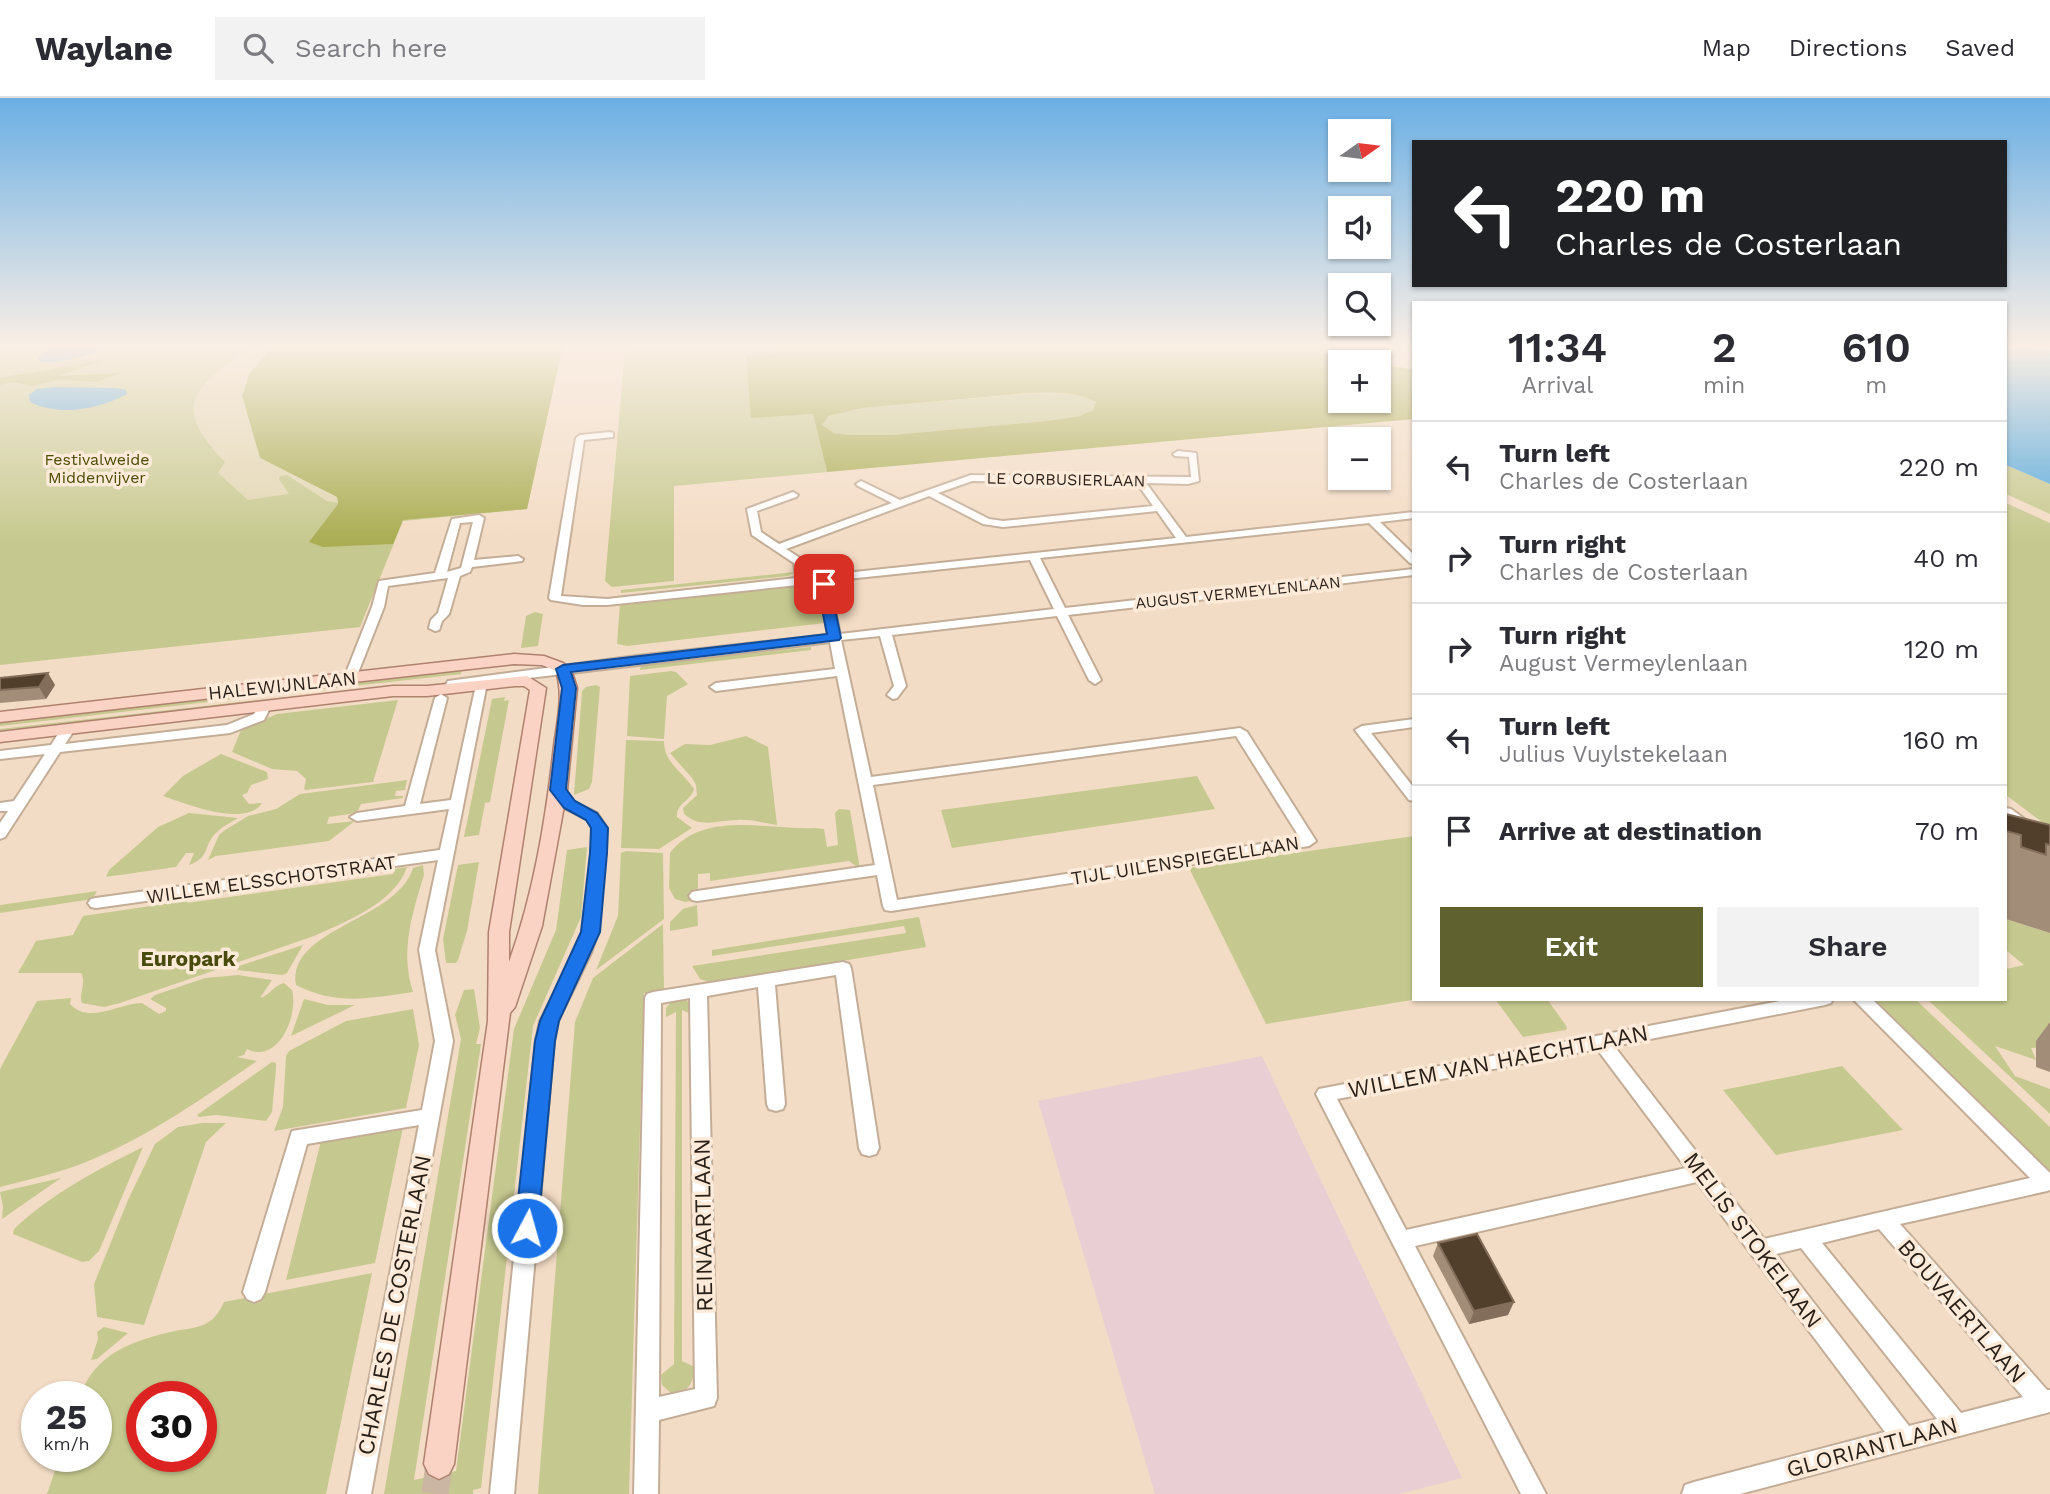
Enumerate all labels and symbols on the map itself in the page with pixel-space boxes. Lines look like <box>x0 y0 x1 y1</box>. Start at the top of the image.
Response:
north arrow <box>1328 119 1391 182</box>
park label: Festivalweide Middenvijver <box>44 450 150 487</box>
street label: LE CORBUSIERLAAN <box>986 469 1146 490</box>
pin <box>794 554 854 614</box>
street label: AUGUST VERMEYLENLAAN <box>1134 572 1342 613</box>
street label: HALEWIJNLAAN <box>207 666 357 705</box>
street label: TIJL UILENSPIEGELLAAN <box>1069 831 1301 890</box>
street label: WILLEM ELSSCHOTSTRAAT <box>145 851 397 908</box>
district label: Europark <box>141 946 236 971</box>
street label: WILLEM VAN HAECHTLAAN <box>1346 1019 1650 1104</box>
street label: REINAARTLAAN <box>688 1138 719 1312</box>
street label: MELIS STOKELAAN <box>1678 1147 1827 1333</box>
street label: CHARLES DE COSTERLAAN <box>352 1153 437 1457</box>
position arrow <box>490 1191 564 1265</box>
street label: BOUVAERTLAAN <box>1892 1234 2031 1389</box>
speed limit sign: 30 <box>126 1381 217 1472</box>
street label: GLORIANTLAAN <box>1784 1412 1961 1483</box>

